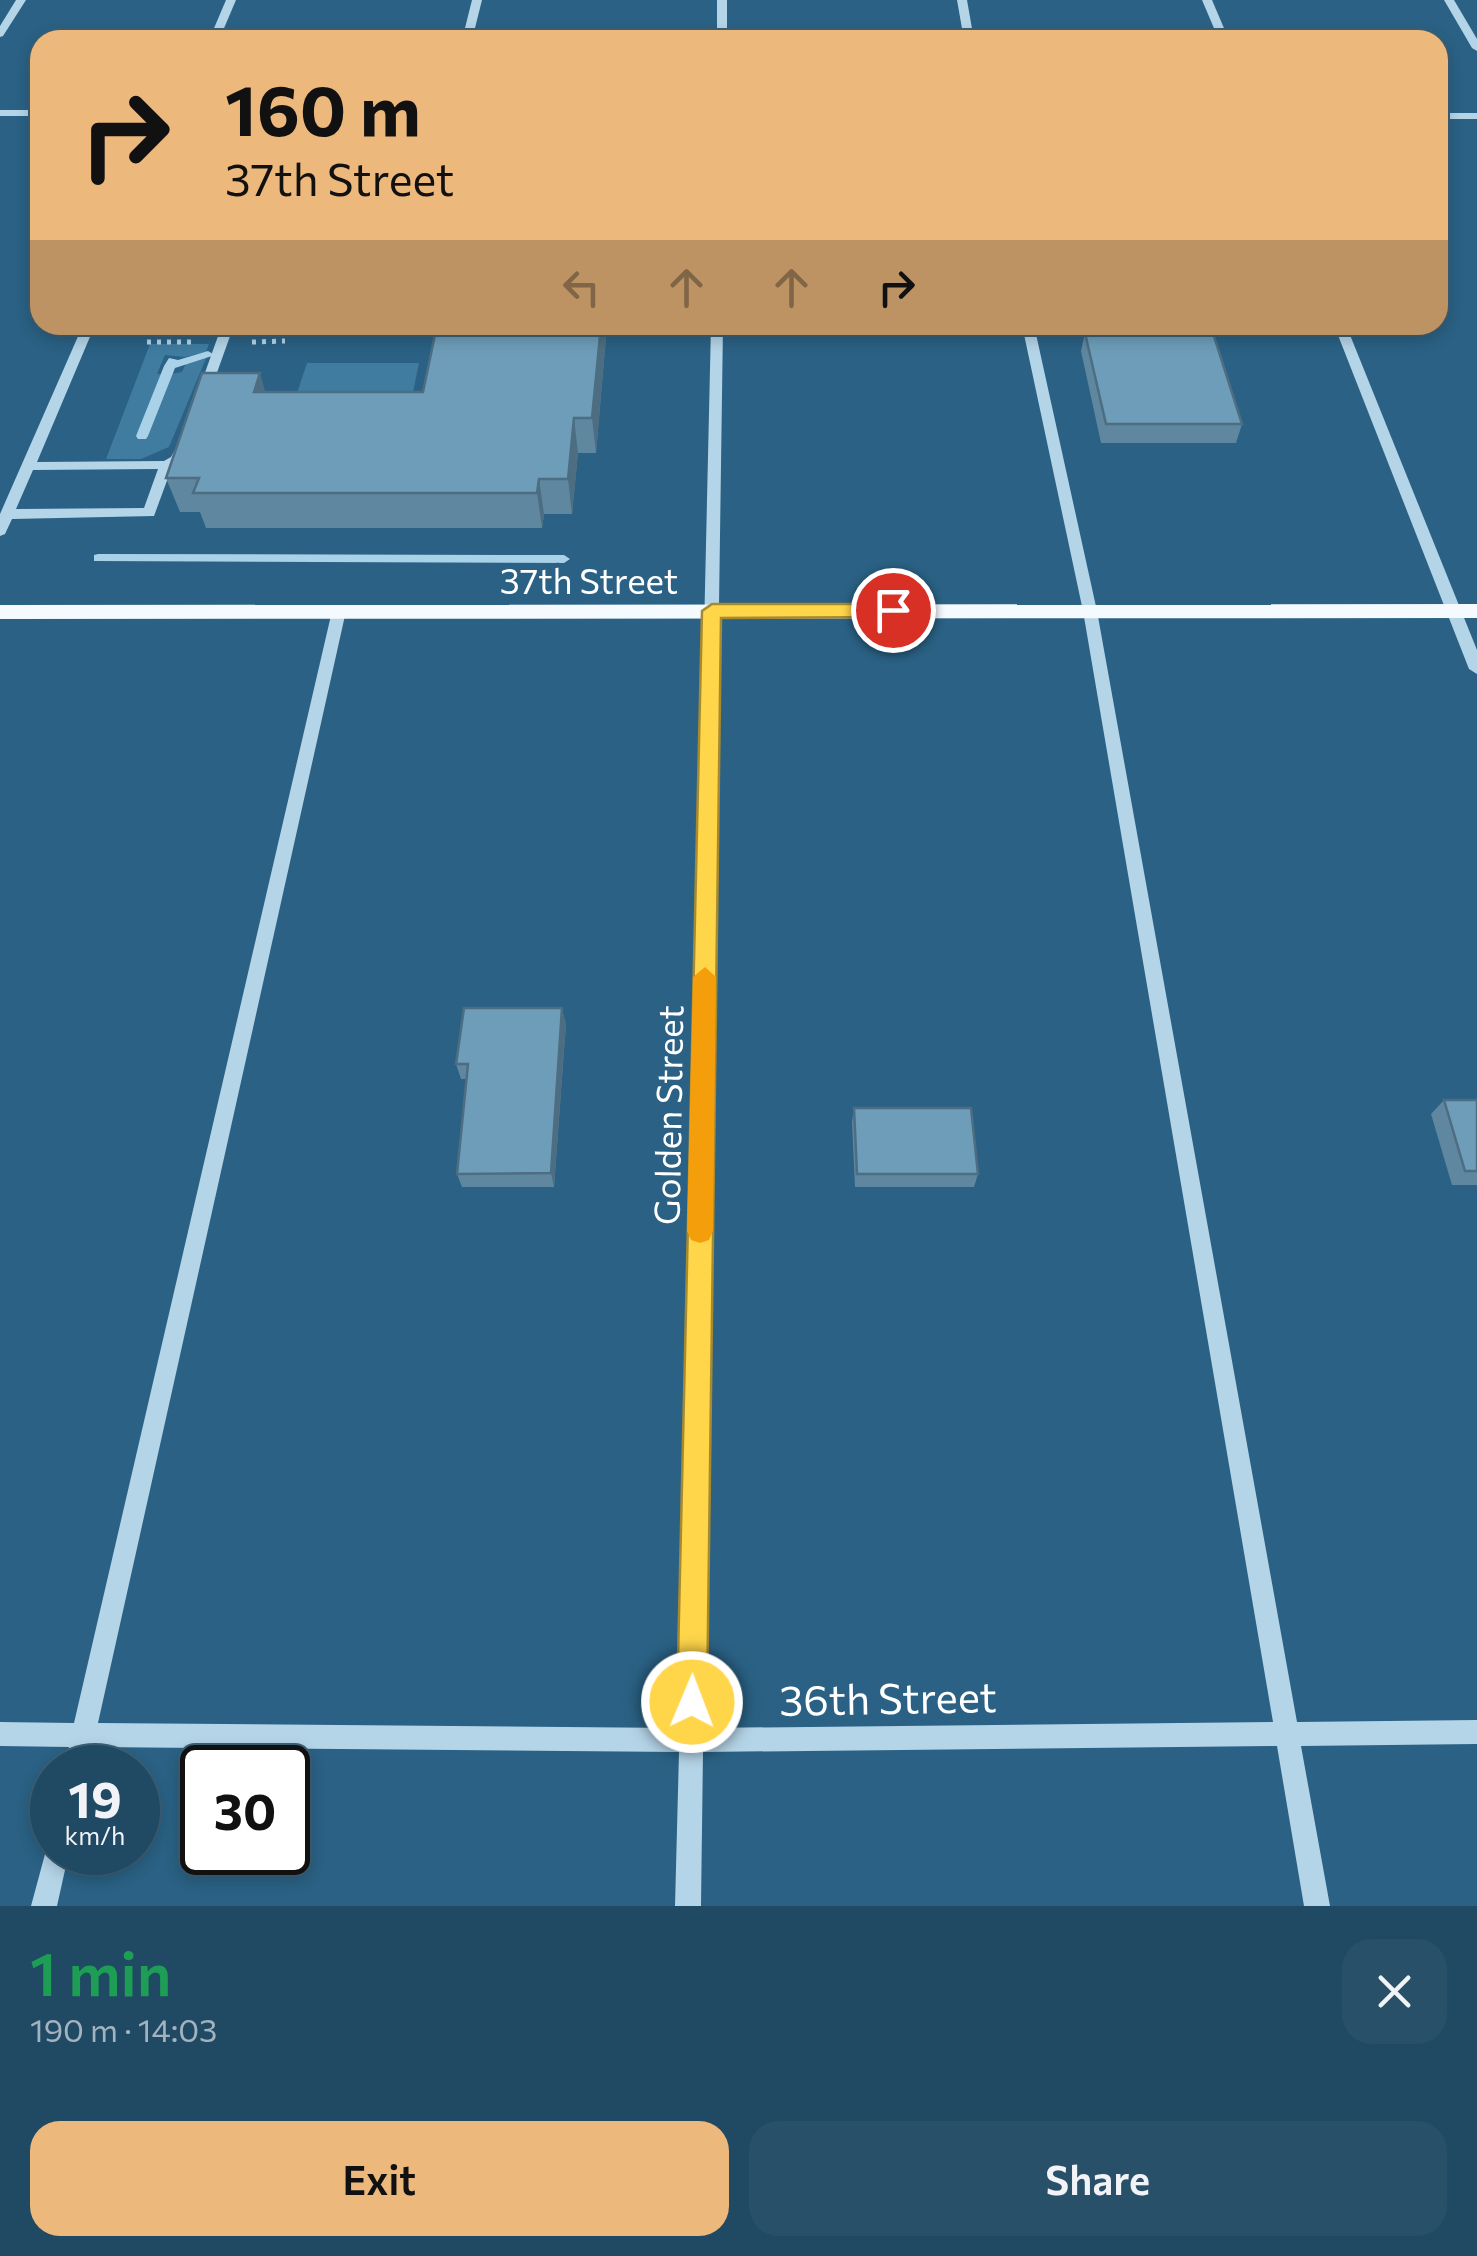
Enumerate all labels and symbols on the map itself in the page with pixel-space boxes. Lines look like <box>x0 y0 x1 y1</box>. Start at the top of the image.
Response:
street label: 37th Street <box>500 558 678 601</box>
pin <box>851 568 936 653</box>
street label: Golden Street <box>644 1005 690 1225</box>
position arrow <box>640 1650 744 1754</box>
street label: 36th Street <box>779 1669 997 1725</box>
speed limit sign: 30 <box>180 1745 310 1875</box>

